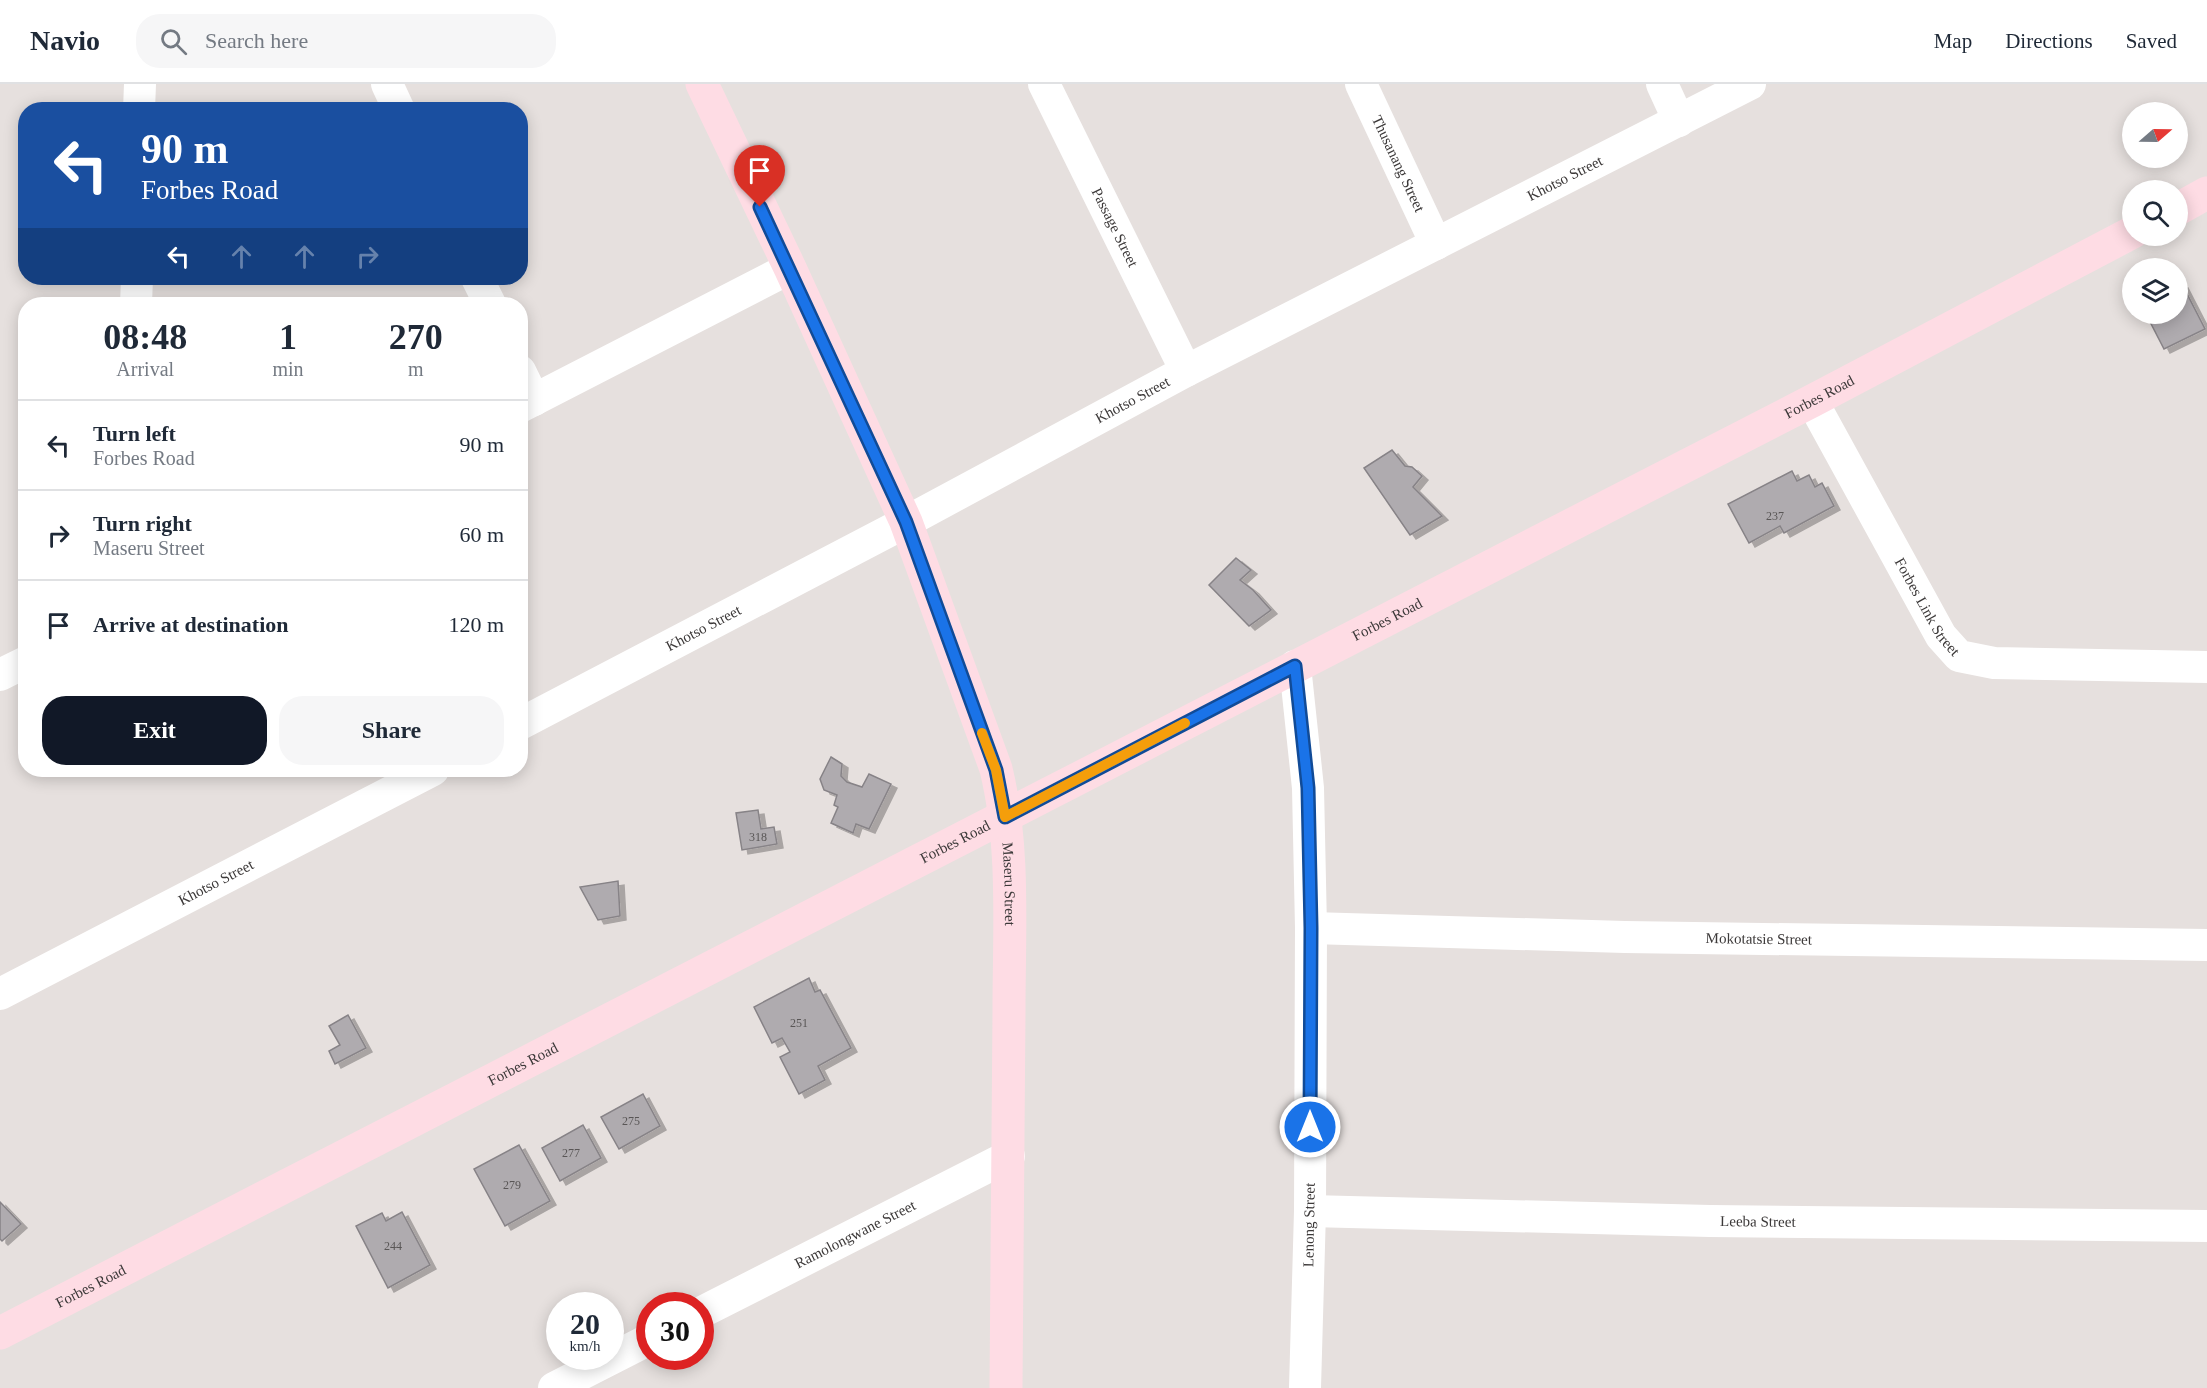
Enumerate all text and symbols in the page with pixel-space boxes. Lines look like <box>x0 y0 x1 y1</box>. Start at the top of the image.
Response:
search box <box>136 14 556 68</box>
text: Navio <box>30 25 100 56</box>
icon: search <box>157 25 190 58</box>
text: Search here <box>205 28 308 53</box>
text: Map <box>1934 29 1972 53</box>
text: Directions <box>2005 29 2093 53</box>
text: Saved <box>2126 29 2177 53</box>
north arrow <box>2122 102 2188 168</box>
map controls <box>2122 102 2188 324</box>
street label: Thusanang Street <box>1369 113 1428 215</box>
icon: left <box>42 126 120 204</box>
text: 90 m <box>141 126 229 172</box>
pin <box>734 145 785 207</box>
street label: Khotso Street <box>1525 152 1606 204</box>
icon: arrive <box>743 154 776 187</box>
text: Forbes Road <box>141 175 278 205</box>
button: search <box>2122 180 2188 246</box>
street label: Passage Street <box>1089 185 1142 270</box>
icon: left <box>162 240 195 273</box>
icon: ahead <box>225 240 258 273</box>
icon: ahead <box>288 240 321 273</box>
icon: right <box>351 240 384 273</box>
button: layers <box>2122 258 2188 324</box>
text: 08:48 <box>103 317 187 357</box>
text: 1 <box>279 317 297 357</box>
text: 270 <box>389 317 443 357</box>
text: Arrival <box>116 358 174 380</box>
text: min <box>272 358 304 380</box>
text: m <box>408 358 424 380</box>
street label: Forbes Road <box>1782 372 1857 422</box>
street label: Khotso Street <box>1093 373 1173 426</box>
text: Turn left <box>93 421 176 446</box>
icon: left <box>42 429 75 462</box>
text: 90 m <box>459 432 504 457</box>
text: Forbes Road <box>93 447 195 469</box>
house number: 237 <box>1766 509 1784 523</box>
text: Turn right <box>93 511 192 536</box>
icon: right <box>42 519 75 552</box>
text: 60 m <box>459 522 504 547</box>
text: Maseru Street <box>93 537 205 559</box>
street label: Forbes Link Street <box>1892 555 1963 660</box>
street label: Forbes Road <box>1350 595 1425 644</box>
street label: Khotso Street <box>663 602 744 654</box>
icon: arrive <box>42 609 75 642</box>
text: Arrive at destination <box>93 612 289 637</box>
text: 120 m <box>448 612 504 637</box>
button: Exit <box>42 696 267 765</box>
button: Share <box>279 696 504 765</box>
street label: Forbes Road <box>917 817 993 866</box>
house number: 318 <box>749 830 767 844</box>
street label: Maseru Street <box>999 841 1018 927</box>
street label: Khotso Street <box>176 856 257 908</box>
street label: Mokotatsie Street <box>1706 930 1813 948</box>
house number: 251 <box>790 1016 808 1030</box>
street label: Forbes Road <box>485 1039 561 1089</box>
position arrow <box>1278 1095 1342 1159</box>
house number: 275 <box>622 1114 640 1128</box>
house number: 277 <box>562 1146 580 1160</box>
house number: 279 <box>503 1178 521 1192</box>
street label: Lenong Street <box>1300 1182 1318 1267</box>
street label: Ramolongwane Street <box>792 1197 919 1271</box>
street label: Leeba Street <box>1720 1213 1797 1230</box>
house number: 244 <box>384 1239 402 1253</box>
street label: Forbes Road <box>53 1262 129 1311</box>
speed limit sign: 30 <box>636 1292 714 1370</box>
text: 20 <box>570 1307 600 1340</box>
text: km/h <box>570 1338 600 1354</box>

